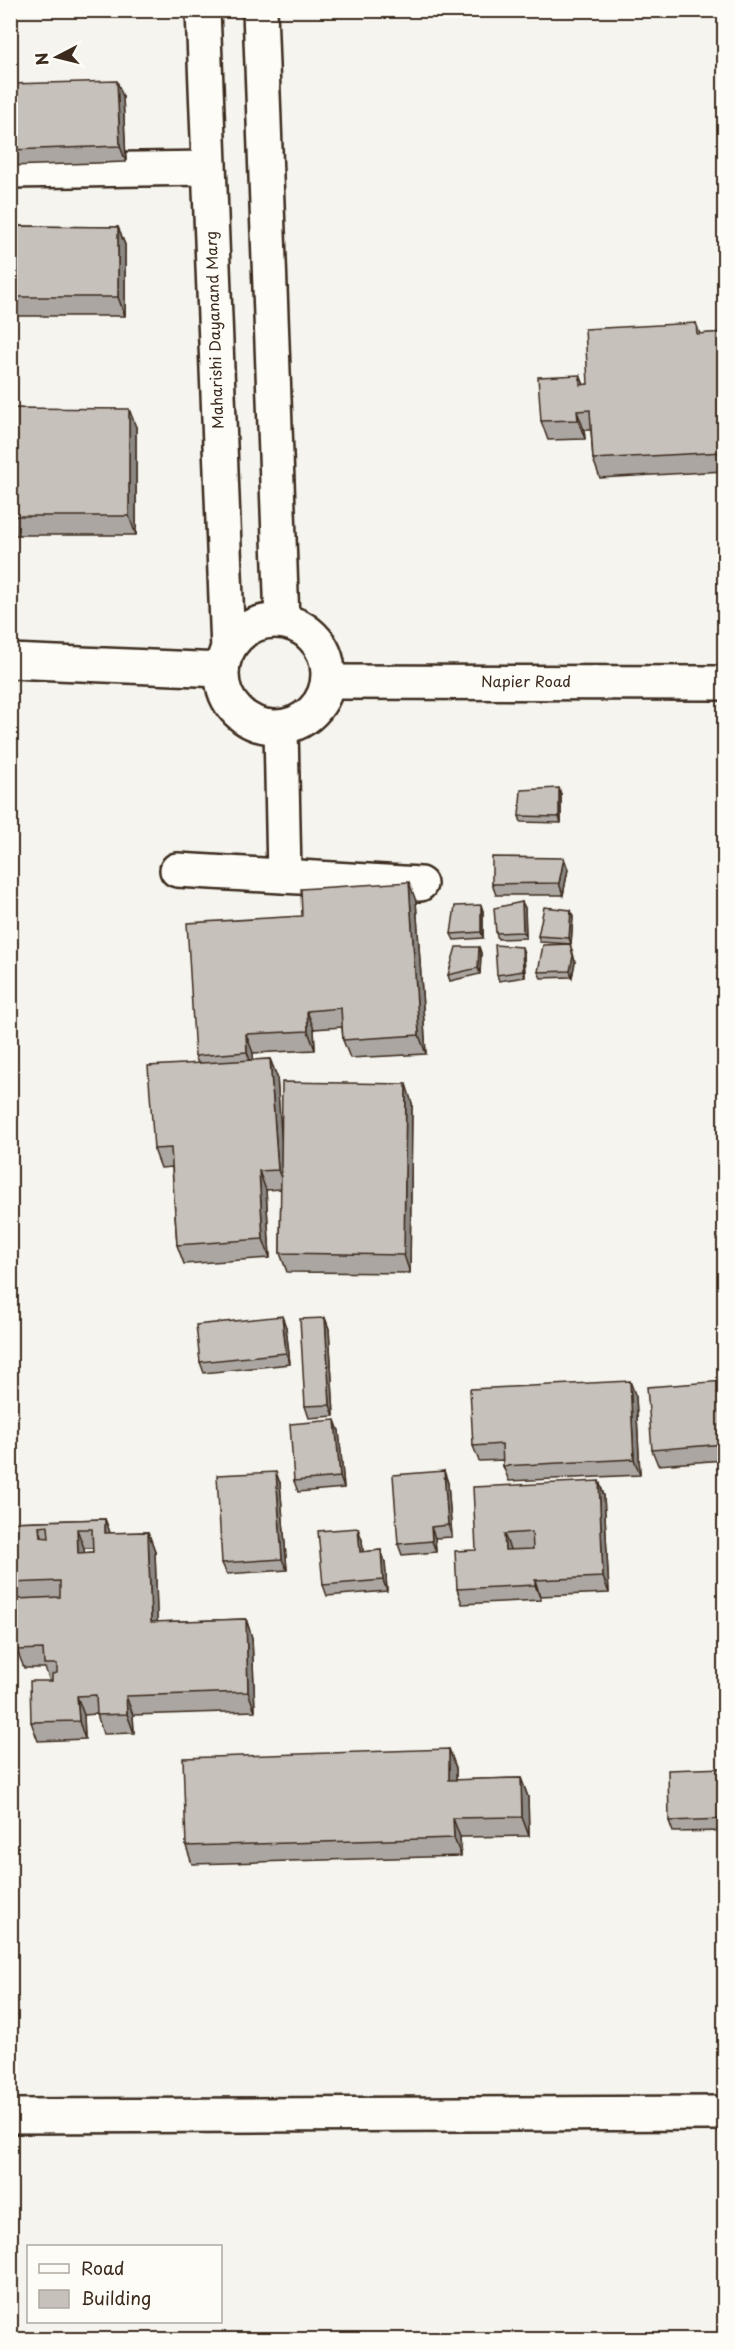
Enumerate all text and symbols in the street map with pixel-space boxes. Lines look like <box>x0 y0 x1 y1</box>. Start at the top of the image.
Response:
north arrow <box>27 27 87 87</box>
text: N <box>28 51 54 67</box>
street label: Maharishi Dayanand Marg <box>199 231 228 429</box>
street label: Napier Road <box>481 669 571 692</box>
legend <box>27 2245 222 2323</box>
text: Road <box>81 2254 125 2281</box>
text: Building <box>81 2284 151 2311</box>

